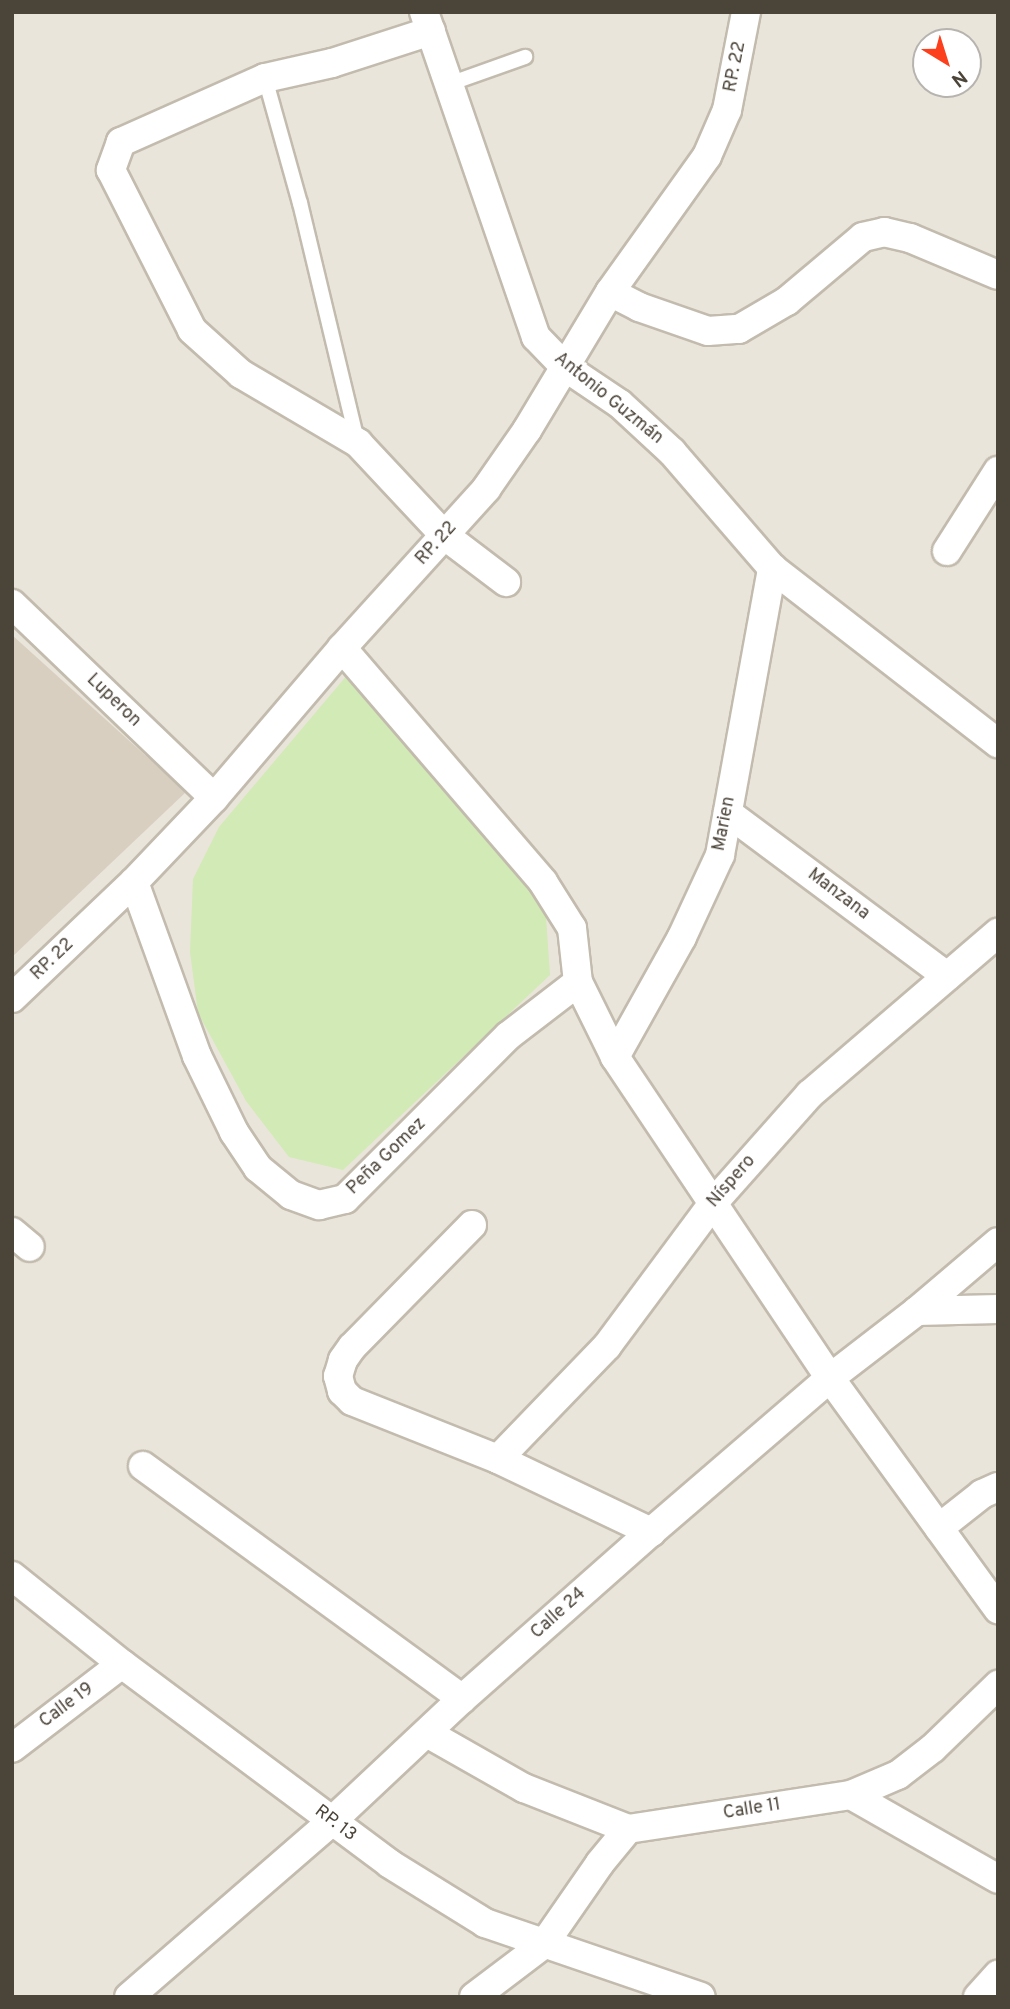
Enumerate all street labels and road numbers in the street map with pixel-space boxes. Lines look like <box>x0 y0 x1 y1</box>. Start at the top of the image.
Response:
street label: RP. 22 <box>721 40 751 94</box>
street label: Antonio Guzmán <box>549 348 667 450</box>
street label: RP. 22 <box>412 518 462 570</box>
street label: Luperon <box>81 670 145 732</box>
street label: Marien <box>709 795 741 853</box>
street label: Manzana <box>803 865 873 925</box>
street label: RP. 22 <box>27 934 79 986</box>
street label: Peña Gomez <box>343 1114 431 1200</box>
street label: Níspero <box>703 1151 761 1213</box>
street label: Calle 24 <box>527 1584 591 1644</box>
street label: Calle 19 <box>36 1679 98 1733</box>
street label: Calle 11 <box>722 1795 782 1825</box>
street label: RP. 13 <box>310 1801 360 1847</box>

